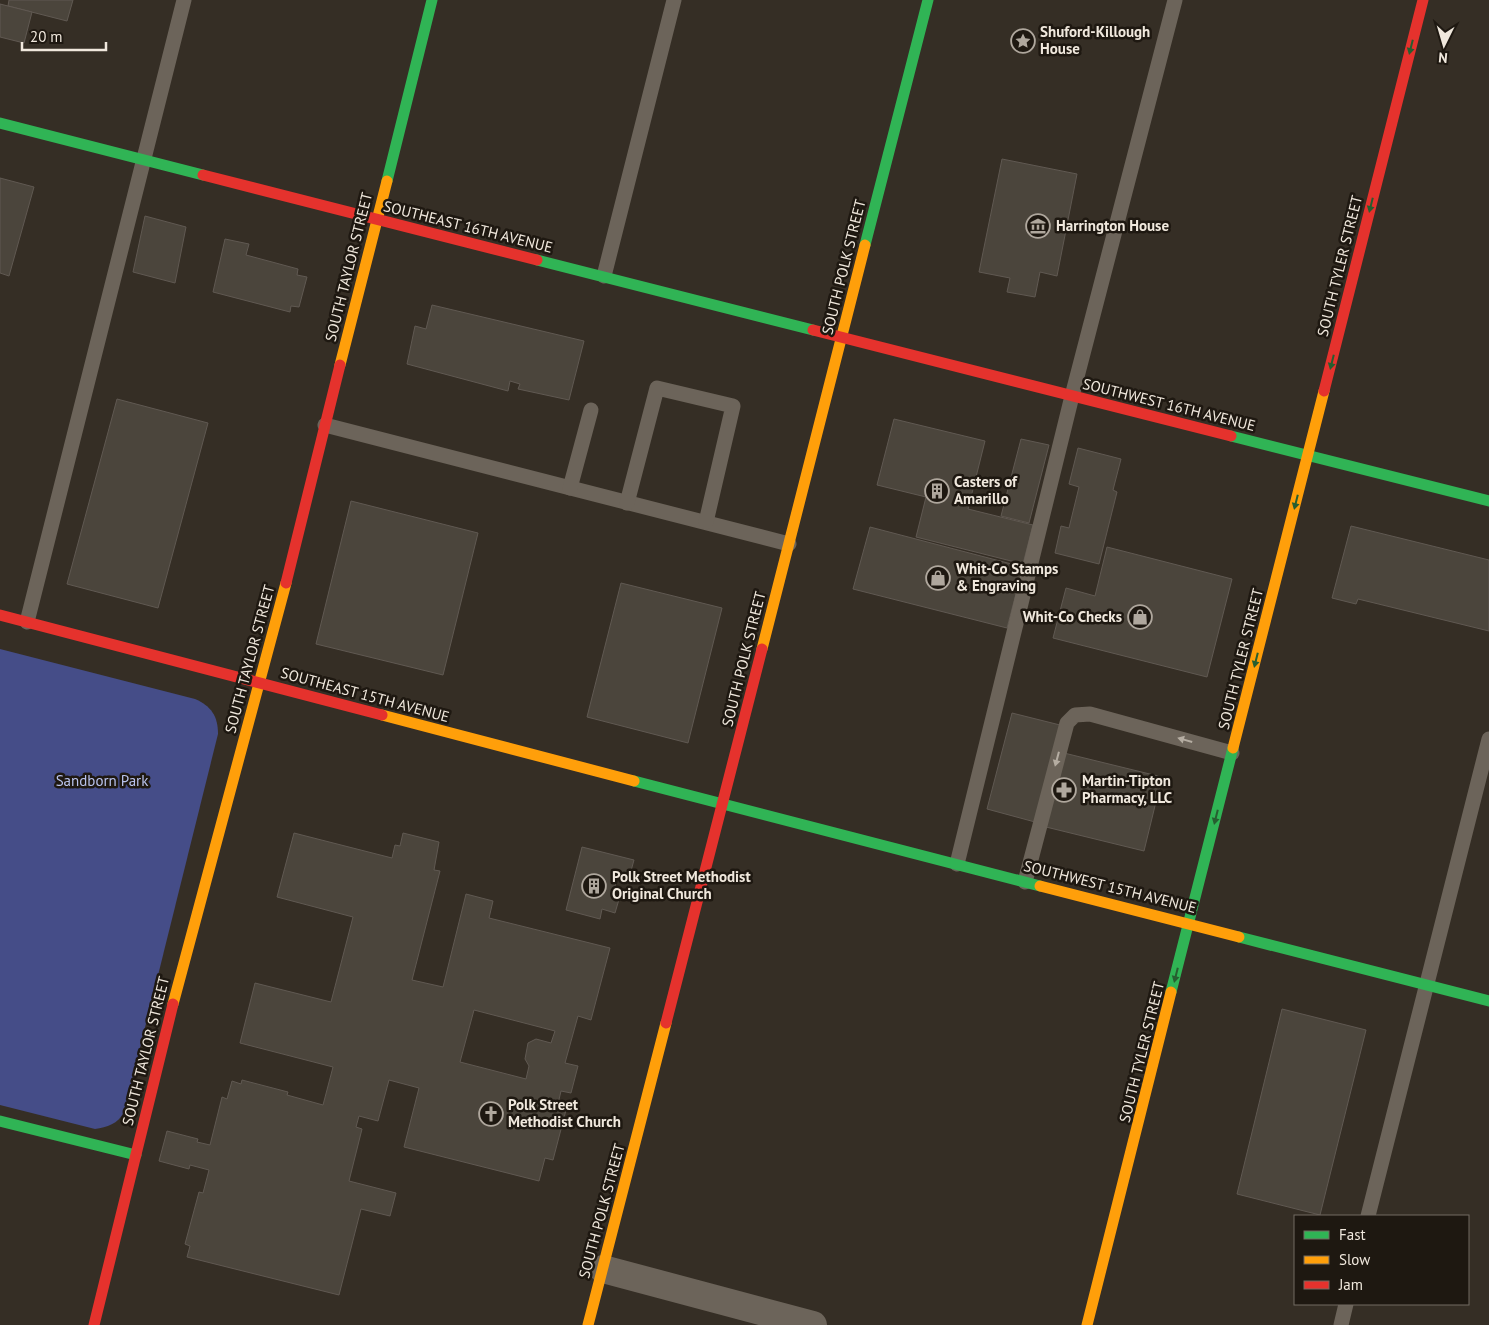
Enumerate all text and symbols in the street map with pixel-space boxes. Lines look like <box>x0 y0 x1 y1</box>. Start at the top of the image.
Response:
scale bar <box>22 20 106 52</box>
north arrow <box>1419 20 1469 70</box>
place label: Shuford-Killough House <box>1040 22 1150 58</box>
text: 20 m <box>30 27 63 46</box>
place icon: Shuford-Killough House <box>1010 28 1036 54</box>
one-way arrow <box>1407 40 1415 55</box>
text: N <box>1437 49 1448 67</box>
street label: SOUTH TAYLOR STREET <box>321 190 376 343</box>
street label: SOUTH TYLER STREET <box>1313 193 1366 338</box>
street label: SOUTHEAST 16TH AVENUE <box>382 196 555 257</box>
street label: SOUTH POLK STREET <box>817 197 870 337</box>
one-way arrow <box>1367 197 1375 212</box>
museum icon: Harrington House <box>1025 213 1051 239</box>
place label: Harrington House <box>1056 216 1169 235</box>
one-way arrow <box>1328 355 1336 370</box>
street label: SOUTHWEST 16TH AVENUE <box>1081 374 1257 435</box>
place label: Casters of Amarillo <box>954 472 1018 508</box>
building icon: Casters of Amarillo <box>924 478 950 504</box>
one-way arrow <box>1292 495 1300 510</box>
place label: Whit-Co Stamps & Engraving <box>956 559 1058 595</box>
shop icon: Whit-Co Stamps & Engraving <box>925 565 951 591</box>
street label: SOUTH TAYLOR STREET <box>221 582 279 735</box>
street label: SOUTH TYLER STREET <box>1214 586 1267 731</box>
street label: SOUTH POLK STREET <box>717 589 770 729</box>
shop icon: Whit-Co Checks <box>1127 604 1153 630</box>
place label: Whit-Co Checks <box>1023 607 1122 626</box>
one-way arrow <box>1252 652 1260 667</box>
street label: SOUTHEAST 15TH AVENUE <box>279 663 452 726</box>
one-way arrow <box>1178 736 1193 744</box>
one-way arrow <box>1053 752 1061 767</box>
park label: Sandborn Park <box>56 771 149 790</box>
place label: Martin-Tipton Pharmacy, LLC <box>1082 771 1173 807</box>
pharmacy icon: Martin-Tipton Pharmacy, LLC <box>1051 777 1077 803</box>
one-way arrow <box>1212 810 1220 825</box>
street label: SOUTHWEST 15TH AVENUE <box>1022 856 1198 917</box>
place label: Polk Street Methodist Original Church <box>612 867 751 903</box>
building icon: Polk Street Methodist Original Church <box>581 873 607 899</box>
one-way arrow <box>1172 967 1180 982</box>
street label: SOUTH TAYLOR STREET <box>118 974 173 1127</box>
street label: SOUTH TYLER STREET <box>1115 979 1168 1124</box>
place label: Polk Street Methodist Church <box>508 1095 621 1131</box>
church icon: Polk Street Methodist Church <box>478 1101 504 1127</box>
street label: SOUTH POLK STREET <box>574 1141 629 1280</box>
legend <box>1294 1215 1469 1305</box>
text: Fast <box>1339 1225 1366 1244</box>
text: Slow <box>1339 1250 1370 1269</box>
text: Jam <box>1338 1275 1363 1294</box>

